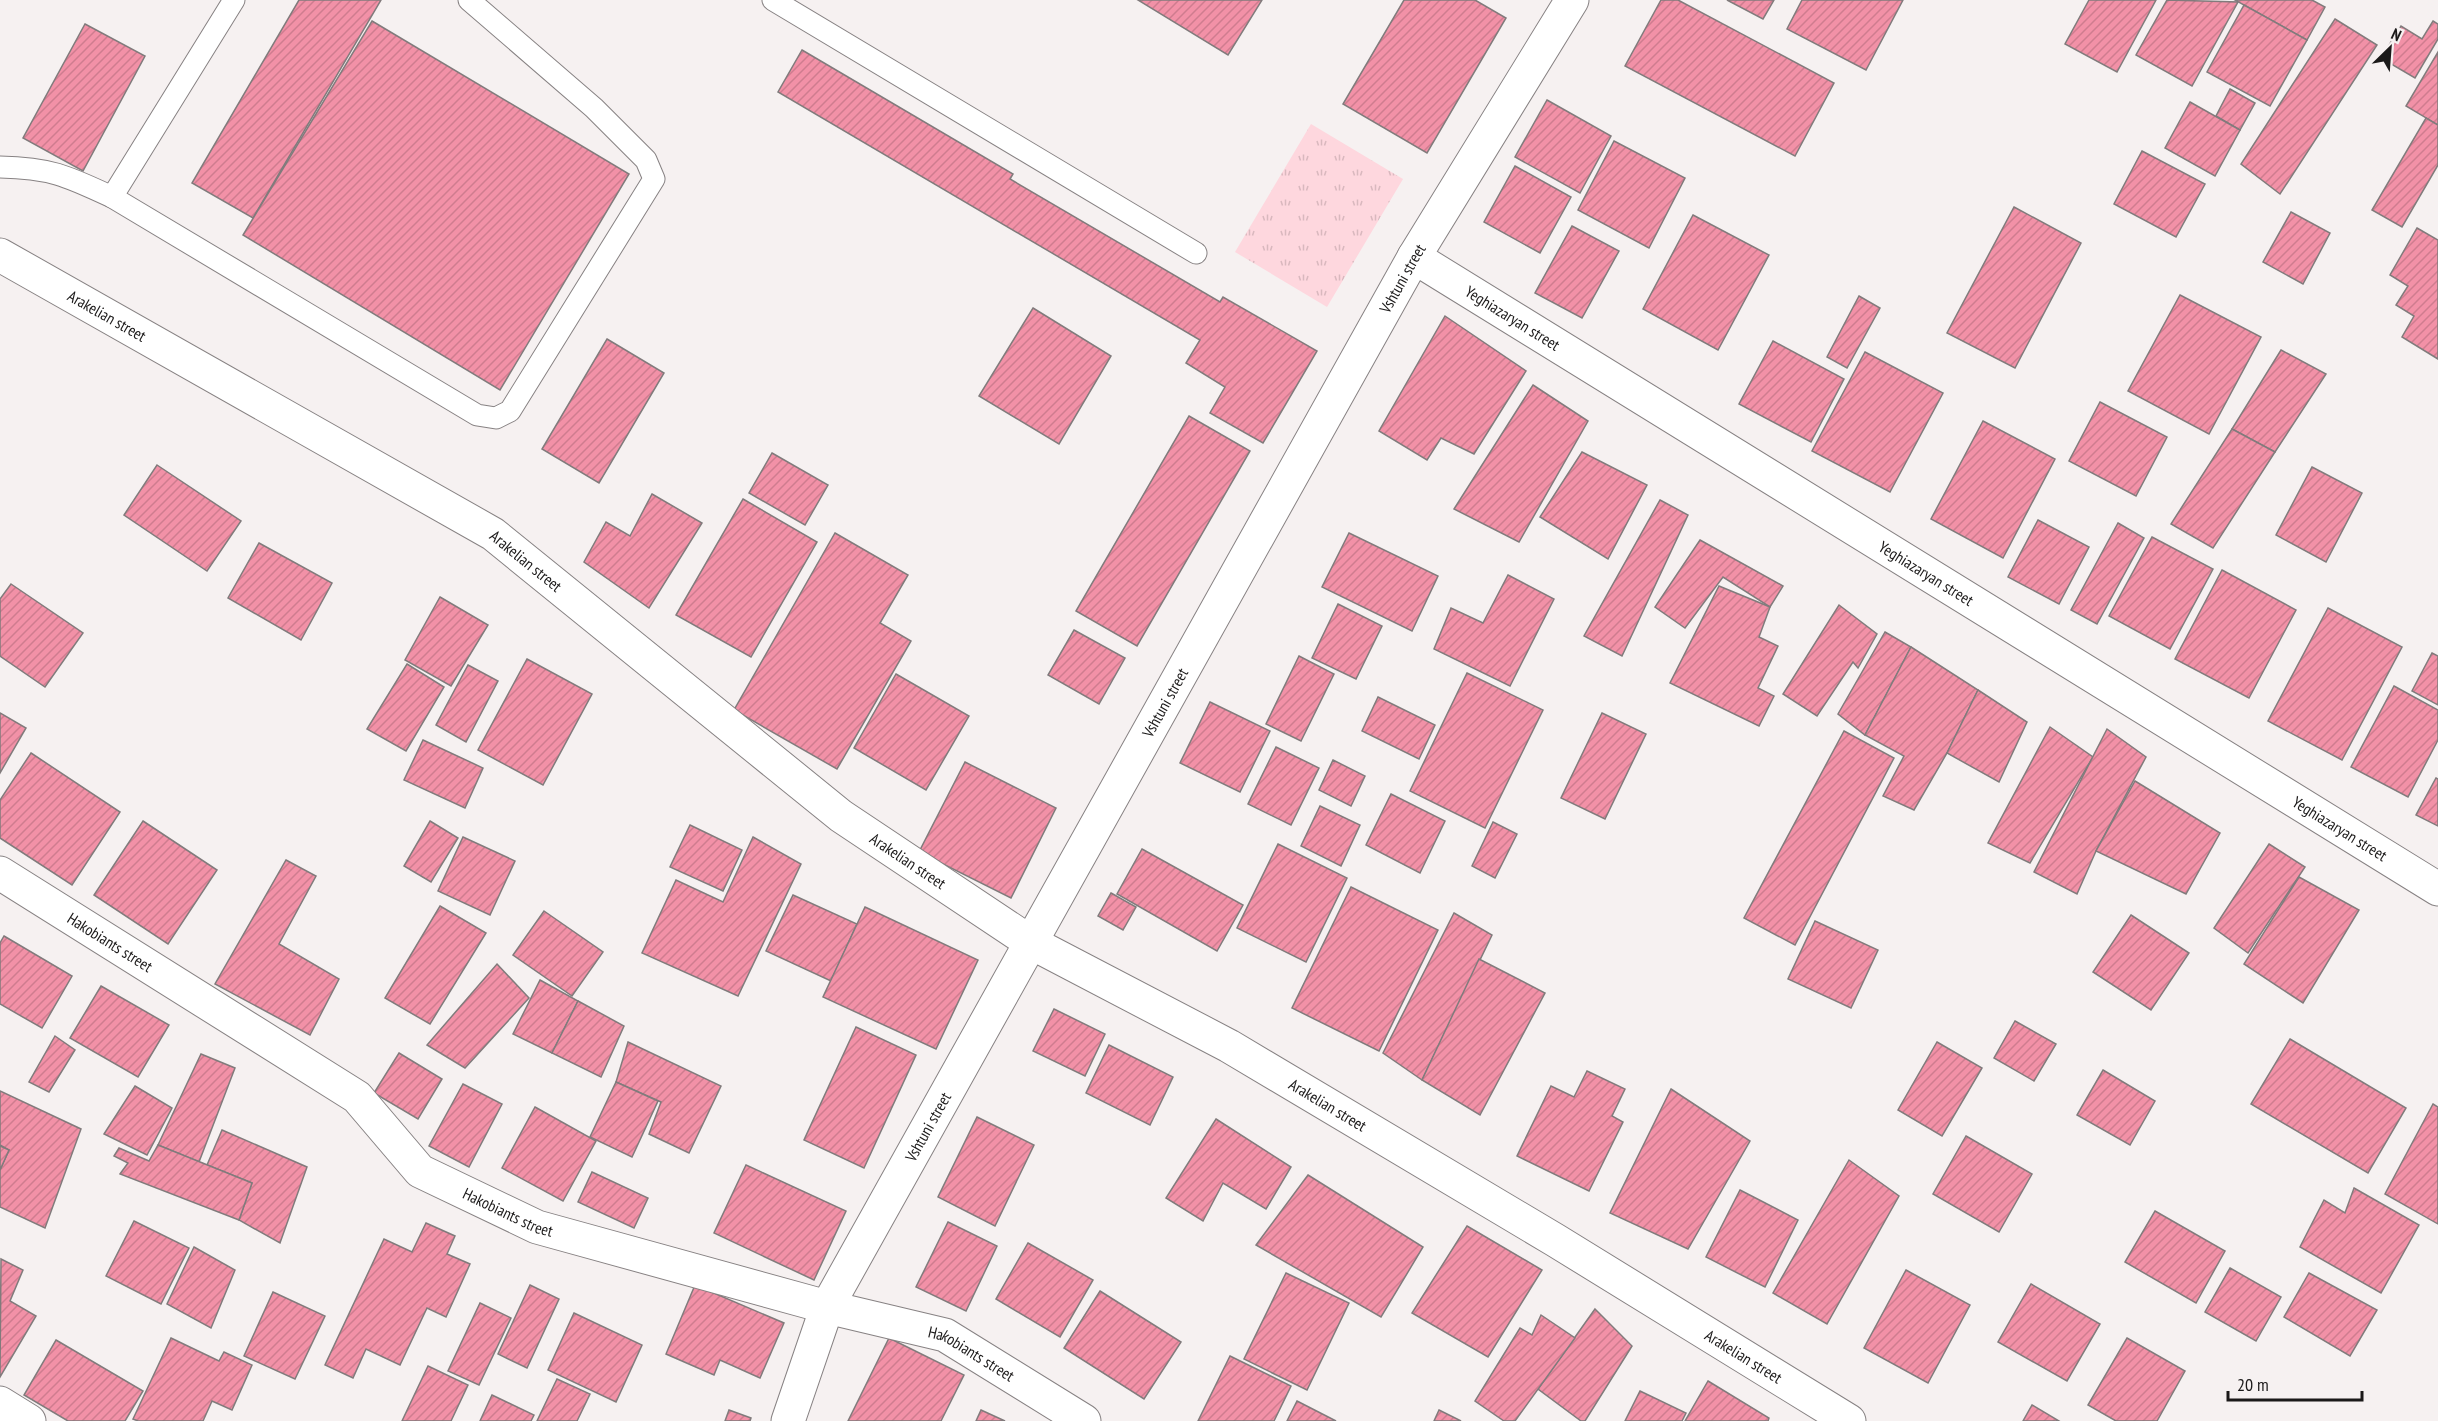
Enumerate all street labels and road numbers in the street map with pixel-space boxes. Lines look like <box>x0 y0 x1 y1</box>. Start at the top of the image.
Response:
street label: Vshtuni street <box>1374 240 1430 317</box>
street label: Yeghiazaryan street <box>1462 281 1564 355</box>
street label: Arakelian street <box>64 285 150 346</box>
street label: Arakelian street <box>486 526 567 596</box>
street label: Yeghiazaryan street <box>1875 536 1978 610</box>
street label: Vshtuni street <box>1137 664 1193 742</box>
street label: Yeghiazaryan street <box>2289 792 2391 866</box>
street label: Arakelian street <box>866 828 950 893</box>
street label: Hakobiants street <box>64 908 157 977</box>
street label: Arakelian street <box>1285 1074 1371 1136</box>
street label: Vshtuni street <box>900 1088 955 1166</box>
street label: Hakobiants street <box>460 1183 556 1241</box>
street label: Hakobiants street <box>926 1321 1019 1386</box>
street label: Arakelian street <box>1701 1325 1786 1388</box>

